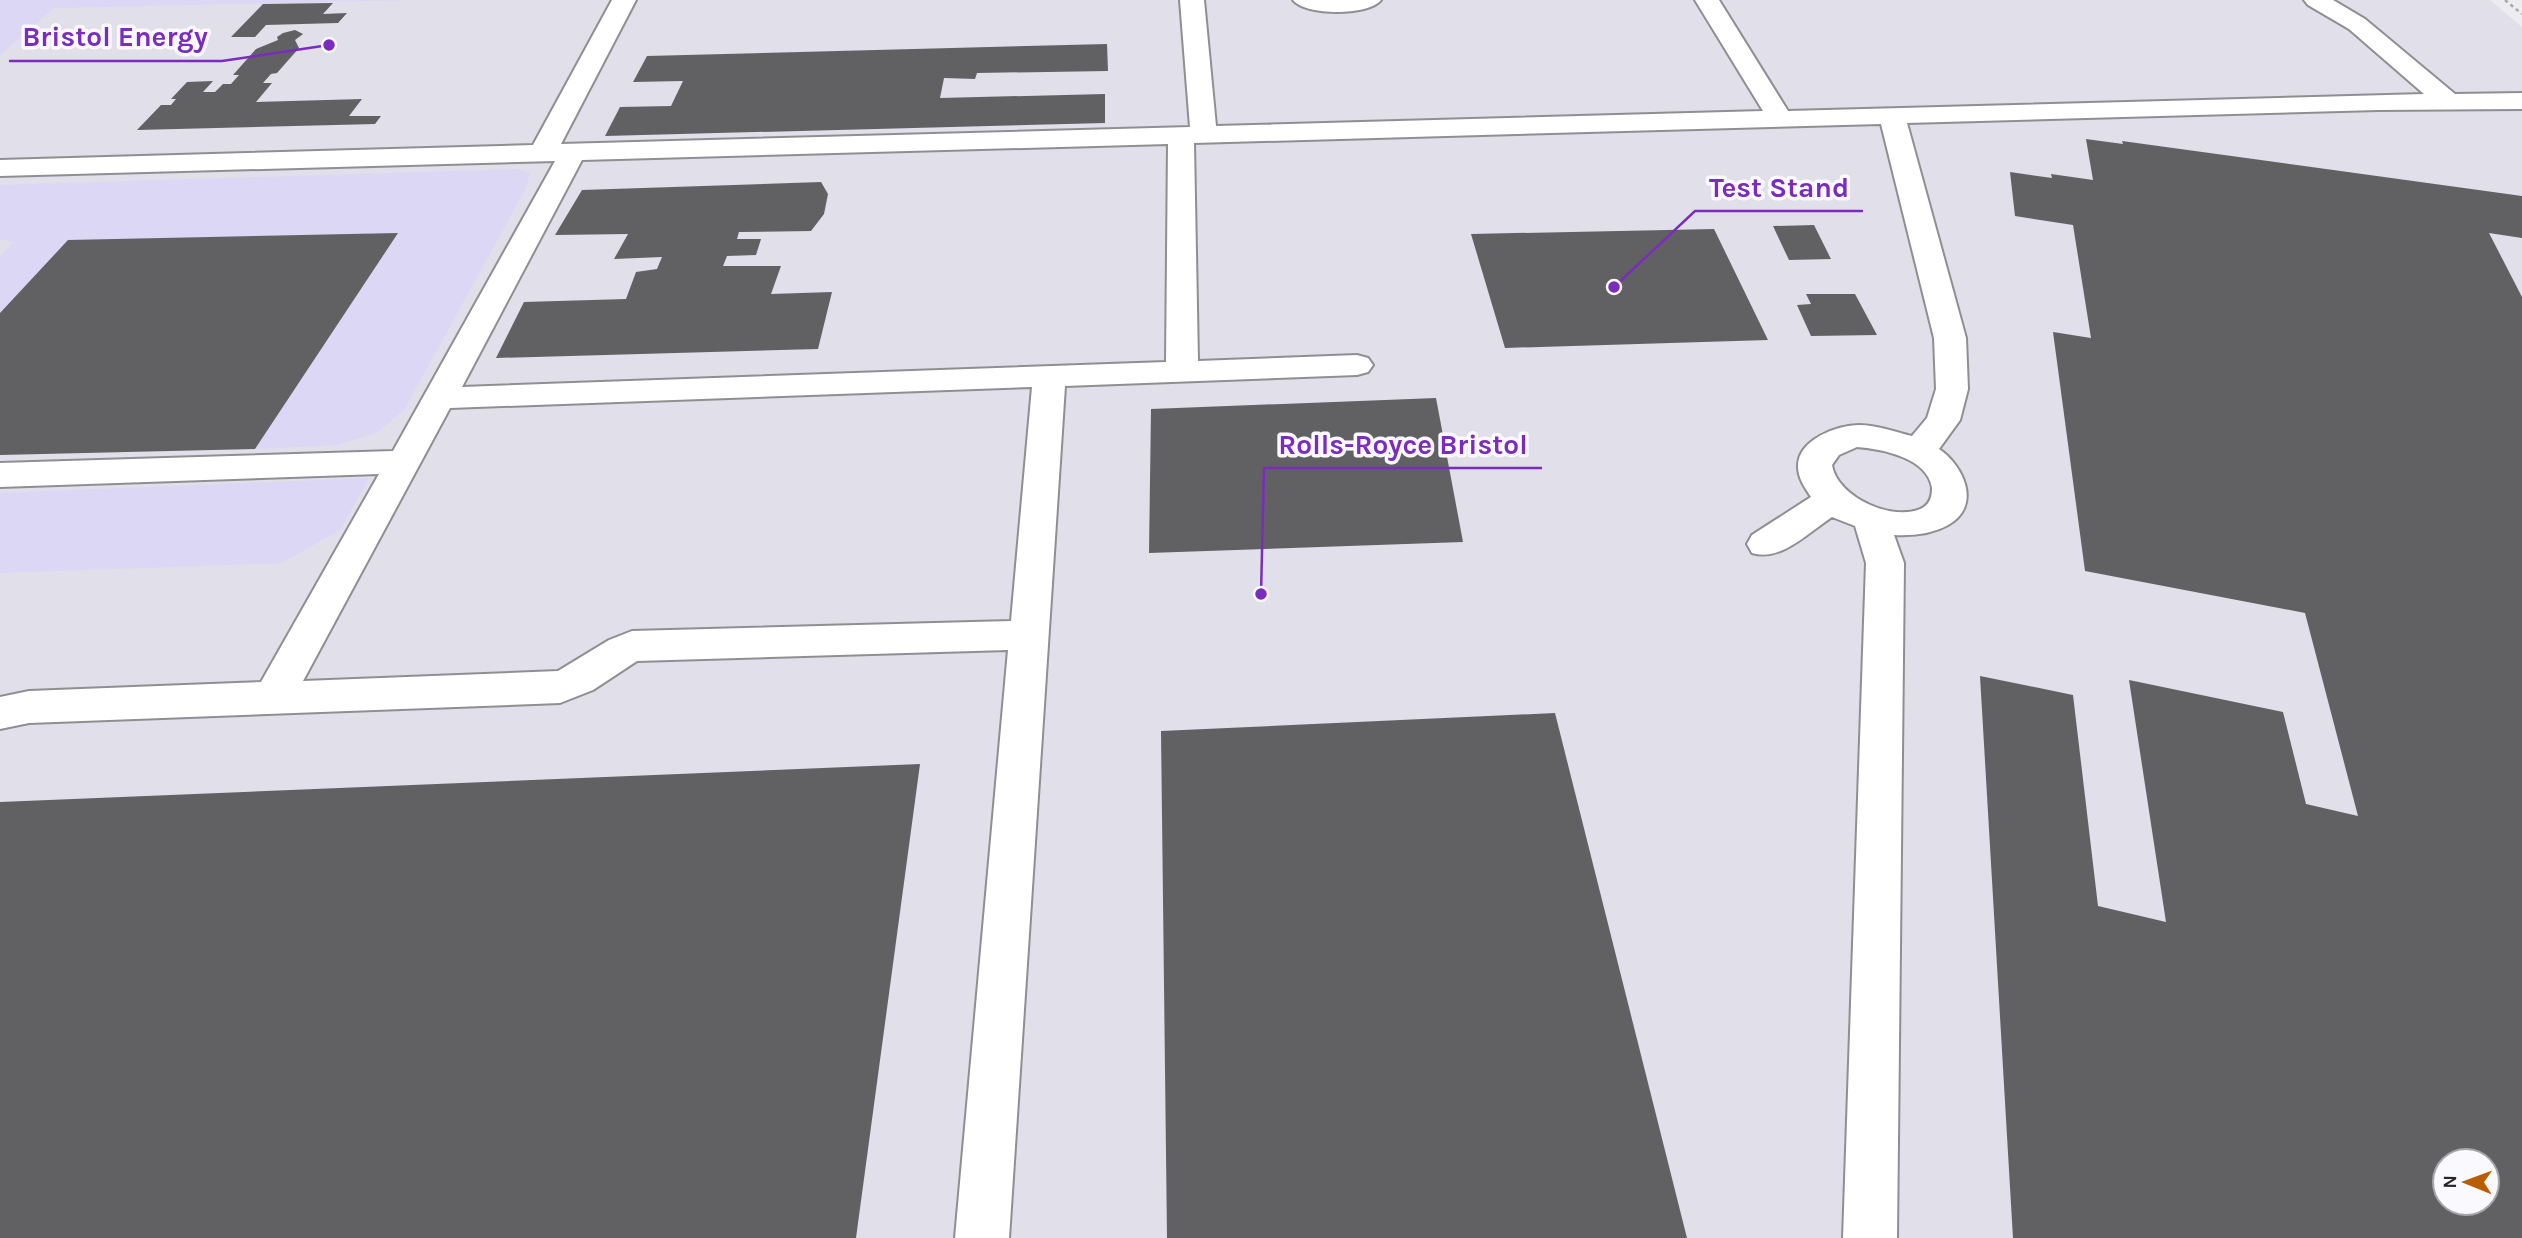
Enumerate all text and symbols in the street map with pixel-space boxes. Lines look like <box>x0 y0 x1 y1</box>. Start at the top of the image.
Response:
callout: Bristol Energy <box>9 12 222 61</box>
text: Bristol Energy <box>22 20 208 53</box>
callout: Test Stand <box>1695 162 1863 211</box>
text: Test Stand <box>1709 171 1849 204</box>
callout: Rolls-Royce Bristol <box>1264 419 1542 468</box>
text: Rolls-Royce Bristol <box>1278 428 1528 461</box>
north arrow <box>2431 1147 2501 1217</box>
text: N <box>2439 1175 2461 1189</box>

